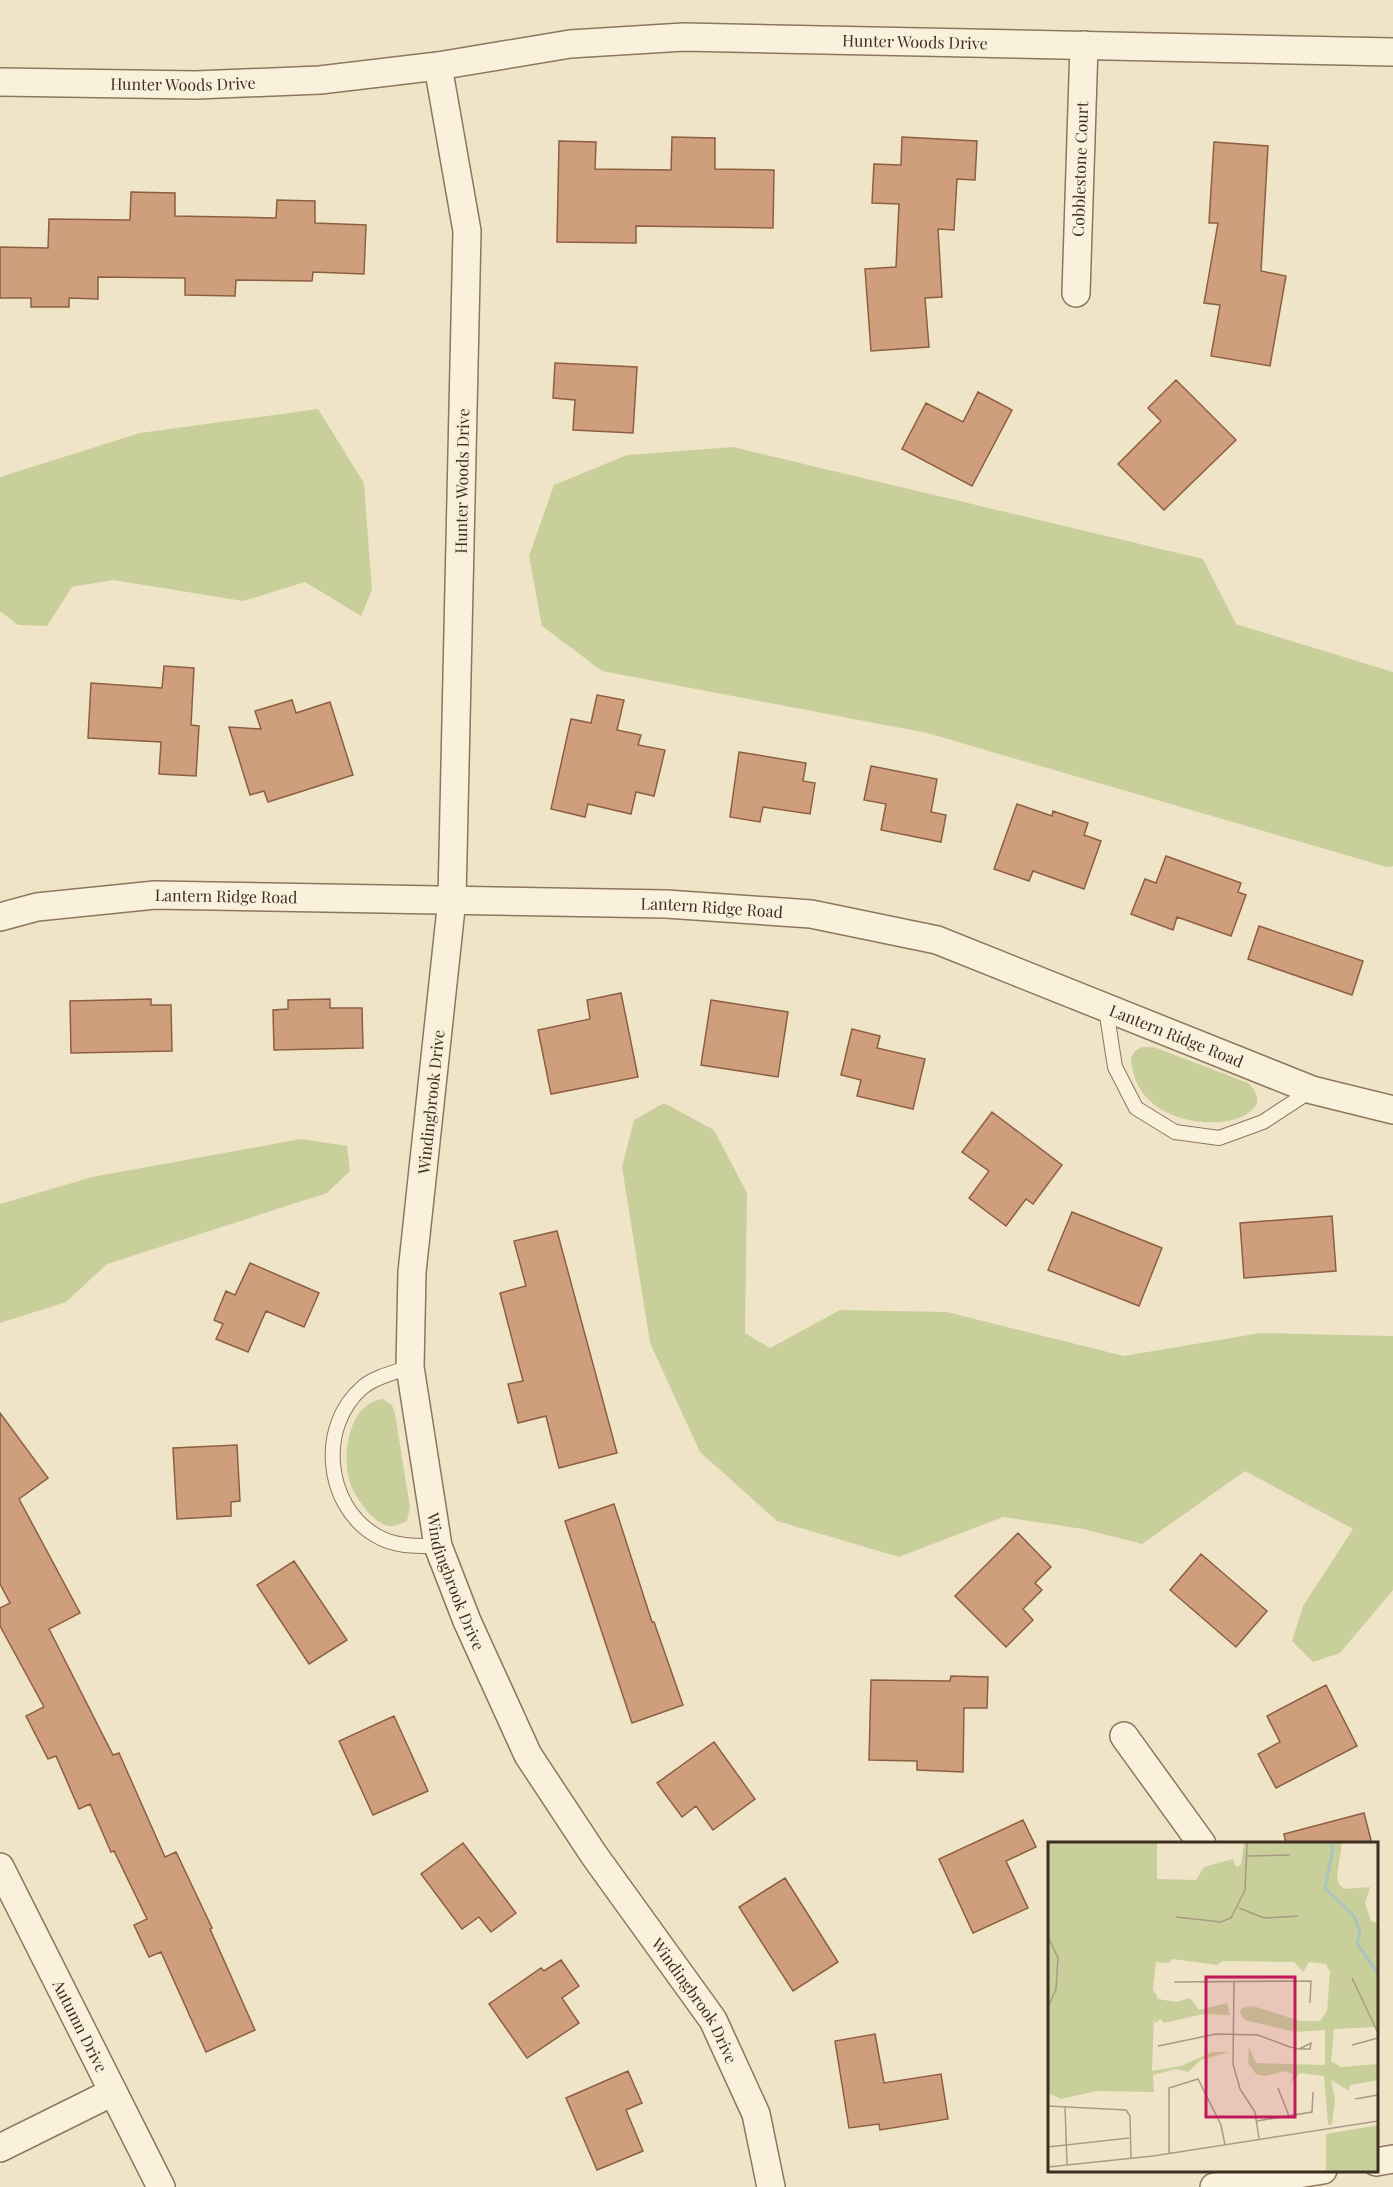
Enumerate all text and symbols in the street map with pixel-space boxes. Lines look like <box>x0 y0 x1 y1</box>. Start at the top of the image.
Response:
street label: Hunter Woods Drive <box>842 29 988 53</box>
street label: Hunter Woods Drive <box>110 72 256 95</box>
street label: Cobblestone Court <box>1067 101 1092 237</box>
street label: Hunter Woods Drive <box>450 408 473 554</box>
street label: Lantern Ridge Road <box>155 884 298 908</box>
street label: Lantern Ridge Road <box>641 893 784 922</box>
street label: Lantern Ridge Road <box>1107 999 1247 1072</box>
street label: Windingbrook Drive <box>412 1029 449 1176</box>
street label: Windingbrook Drive <box>423 1510 490 1654</box>
inset map <box>1048 1842 1378 2172</box>
street label: Windingbrook Drive <box>647 1933 742 2067</box>
street label: Autumn Drive <box>48 1975 112 2076</box>

